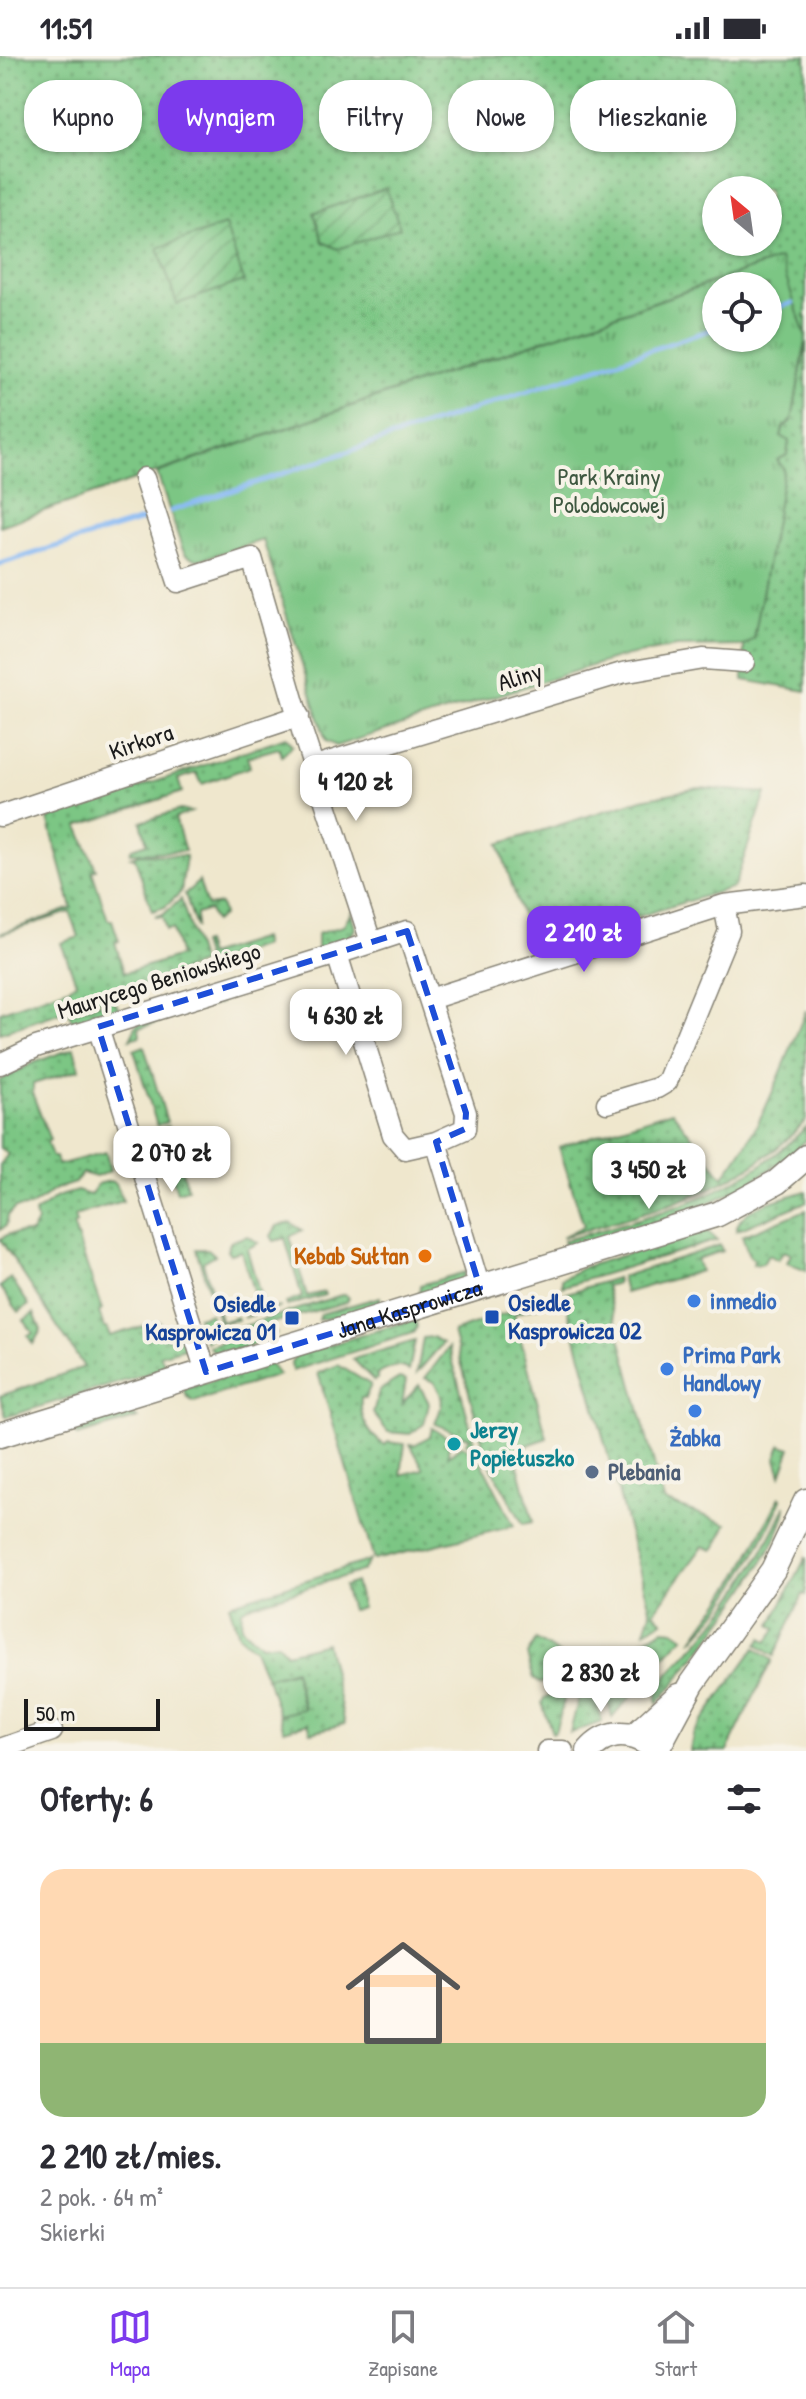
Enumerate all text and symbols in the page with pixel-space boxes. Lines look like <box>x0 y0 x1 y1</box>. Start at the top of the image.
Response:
text: 11:51 <box>40 8 92 48</box>
chip: Kupno <box>24 80 142 152</box>
chip: Wynajem <box>158 80 303 152</box>
chip: Filtry <box>319 80 432 152</box>
chip: Nowe <box>448 80 554 152</box>
chip: Mieszkanie <box>570 80 736 152</box>
north arrow <box>702 176 782 256</box>
map controls <box>702 176 782 352</box>
button: locate <box>702 272 782 352</box>
park label: Park Krainy Polodowcowej <box>553 460 665 520</box>
street label: Aliny <box>494 654 546 698</box>
street label: Kirkora <box>105 715 177 767</box>
pin: 4 120 zł <box>273 755 439 823</box>
text: 4 120 zł <box>318 763 394 798</box>
pin: 2 210 zł <box>501 906 667 974</box>
text: 2 210 zł <box>545 914 623 949</box>
street label: Maurycego Beniowskiego <box>53 934 264 1026</box>
pin: 4 630 zł <box>263 989 429 1057</box>
text: 4 630 zł <box>308 997 384 1032</box>
pin: 2 070 zł <box>89 1126 255 1194</box>
text: 2 070 zł <box>131 1134 213 1169</box>
pin: 3 450 zł <box>566 1143 732 1211</box>
text: 3 450 zł <box>610 1151 688 1186</box>
place label: Kebab Sułtan <box>294 1239 409 1271</box>
marker: Kebab Sułtan <box>416 1247 434 1265</box>
street label: Jana Kasprowicza <box>332 1271 485 1346</box>
place label: inmedio <box>710 1284 777 1316</box>
place label: Osiedle Kasprowicza 02 <box>508 1286 642 1347</box>
place label: Osiedle Kasprowicza 01 <box>145 1287 276 1348</box>
marker: inmedio <box>685 1292 703 1310</box>
marker: Osiedle Kasprowicza 02 <box>483 1308 501 1326</box>
marker: Osiedle Kasprowicza 01 <box>283 1309 301 1327</box>
place label: Prima Park Handlowy <box>683 1338 781 1399</box>
marker: Prima Park Handlowy <box>658 1360 676 1378</box>
marker: Żabka <box>686 1402 704 1420</box>
place label: Jerzy Popiełuszko <box>470 1413 575 1474</box>
place label: Żabka <box>670 1421 721 1453</box>
marker: Jerzy Popiełuszko <box>445 1435 463 1453</box>
place label: Plebania <box>608 1455 681 1487</box>
marker: Plebania <box>583 1463 601 1481</box>
pin: 2 830 zł <box>518 1646 684 1714</box>
text: 2 830 zł <box>561 1654 641 1689</box>
scale bar <box>24 1695 160 1731</box>
text: 50 m <box>36 1698 75 1728</box>
text: Oferty: 6 <box>40 1776 153 1822</box>
icon: filters <box>722 1777 766 1821</box>
icon: home <box>331 1921 475 2065</box>
text: 2 210 zł/mies. <box>40 2133 222 2179</box>
text: 2 pok. · 64 m² <box>40 2179 163 2214</box>
text: Skierki <box>40 2214 106 2249</box>
tab: Mapa <box>108 2305 152 2383</box>
tab: Zapisane <box>368 2305 438 2383</box>
tab: Start <box>654 2305 698 2383</box>

